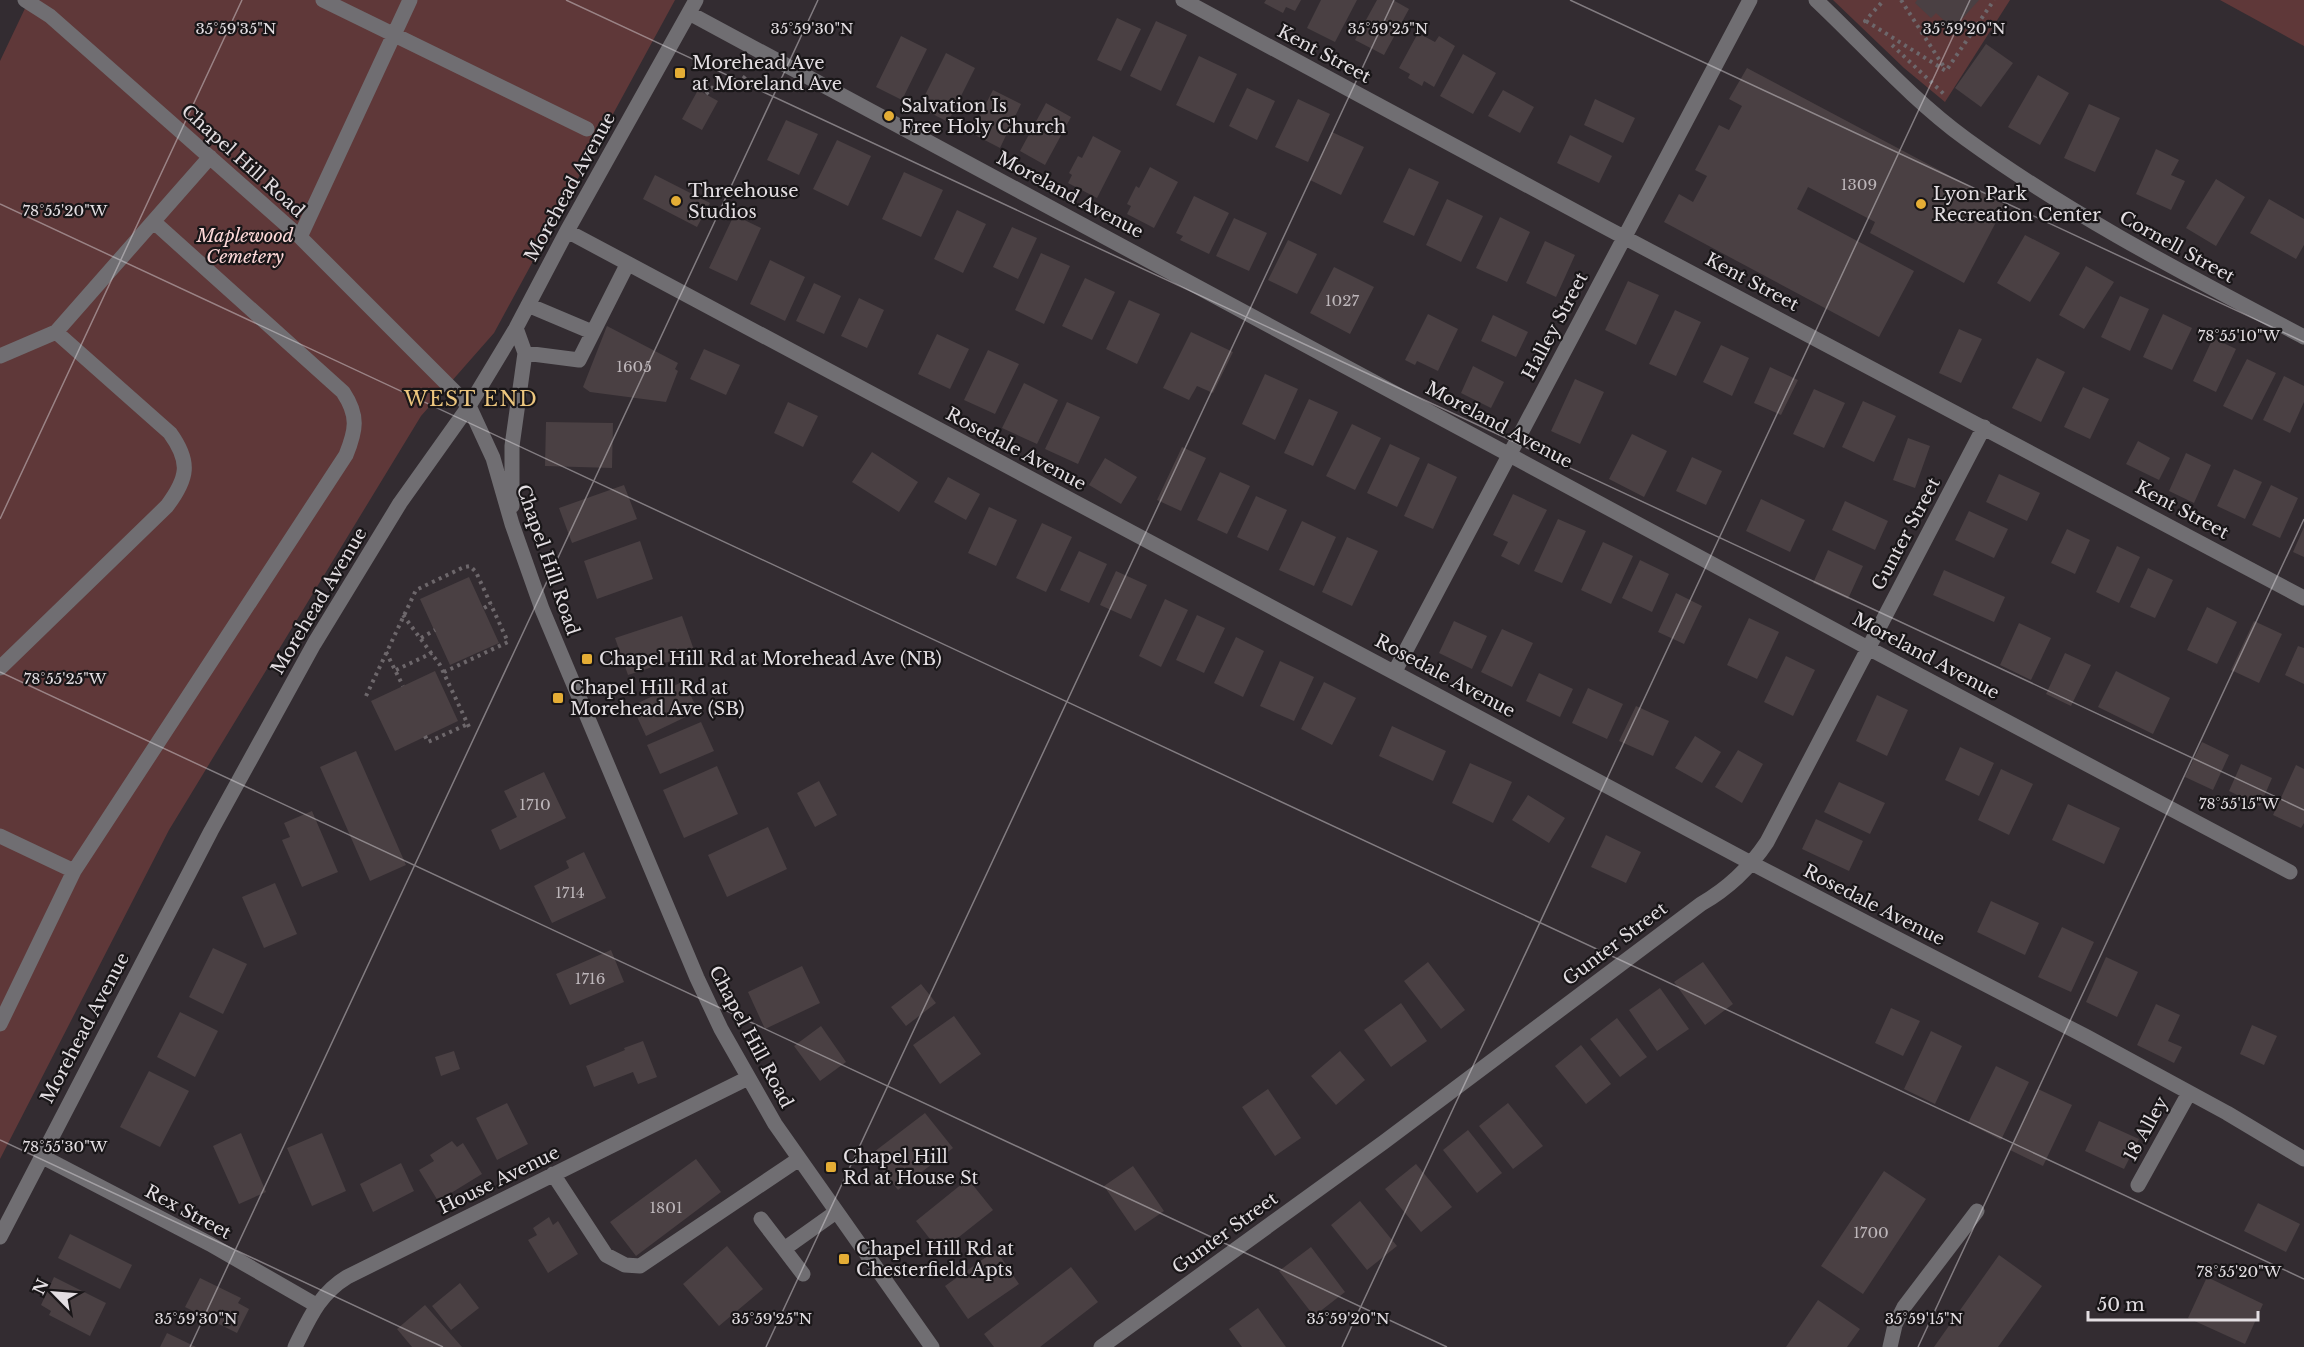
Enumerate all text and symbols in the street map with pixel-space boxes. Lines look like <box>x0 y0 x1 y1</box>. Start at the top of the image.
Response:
text: 35°59'35"N <box>196 19 276 38</box>
text: 35°59'30"N <box>770 19 854 38</box>
text: 35°59'25"N <box>1348 19 1428 38</box>
text: 35°59'20"N <box>1922 19 2006 38</box>
street label: Kent Street <box>1274 20 1375 88</box>
place label: Morehead Ave at Moreland Ave <box>692 52 842 95</box>
marker: Morehead Ave at Moreland Ave <box>673 66 687 80</box>
place label: Salvation Is Free Holy Church <box>901 95 1066 138</box>
street label: Chapel Hill Road <box>177 100 309 222</box>
street label: Morehead Avenue <box>520 108 620 266</box>
marker: Salvation Is Free Holy Church <box>882 109 896 123</box>
street label: Moreland Avenue <box>993 147 1147 243</box>
house number: 1309 <box>1841 175 1877 194</box>
place label: Threehouse Studios <box>688 180 799 223</box>
place label: Lyon Park Recreation Center <box>1933 183 2101 226</box>
marker: Threehouse Studios <box>669 194 683 208</box>
marker: Lyon Park Recreation Center <box>1914 197 1928 211</box>
text: 78°55'20"W <box>23 201 108 220</box>
street label: Cornell Street <box>2115 206 2239 288</box>
park label: Maplewood Cemetery <box>196 225 294 268</box>
street label: Kent Street <box>1702 248 1803 316</box>
street label: Halley Street <box>1517 268 1593 384</box>
house number: 1027 <box>1325 291 1360 310</box>
text: 78°55'10"W <box>2198 326 2281 345</box>
house number: 1605 <box>616 357 652 376</box>
street label: Moreland Avenue <box>1422 377 1576 473</box>
district label: WEST END <box>403 387 538 411</box>
street label: Rosedale Avenue <box>942 403 1090 495</box>
street label: Gunter Street <box>1867 474 1945 594</box>
street label: Kent Street <box>2132 476 2233 544</box>
street label: Chapel Hill Road <box>512 482 584 638</box>
street label: Morehead Avenue <box>266 524 372 678</box>
street label: Moreland Avenue <box>1849 608 2003 704</box>
street label: Rosedale Avenue <box>1371 630 1519 722</box>
place label: Chapel Hill Rd at Morehead Ave (NB) <box>599 648 942 670</box>
marker: Chapel Hill Rd at Morehead Ave (NB) <box>580 652 594 666</box>
text: 78°55'25"W <box>24 669 107 688</box>
place label: Chapel Hill Rd at Morehead Ave (SB) <box>570 677 745 720</box>
marker: Chapel Hill Rd at Morehead Ave (SB) <box>551 691 565 705</box>
text: 78°55'15"W <box>2199 794 2279 813</box>
house number: 1710 <box>519 795 551 814</box>
street label: Rosedale Avenue <box>1800 860 1948 950</box>
house number: 1714 <box>555 883 585 902</box>
street label: Gunter Street <box>1559 898 1672 990</box>
street label: Morehead Avenue <box>36 949 134 1107</box>
street label: Chapel Hill Road <box>704 962 798 1112</box>
house number: 1716 <box>575 969 605 988</box>
street label: 18 Alley <box>2119 1092 2173 1165</box>
text: 78°55'30"W <box>23 1137 108 1156</box>
street label: House Avenue <box>435 1141 563 1219</box>
place label: Chapel Hill Rd at House St <box>843 1146 978 1189</box>
marker: Chapel Hill Rd at House St <box>824 1160 838 1174</box>
street label: Rex Street <box>141 1180 235 1244</box>
street label: Gunter Street <box>1168 1187 1282 1279</box>
house number: 1801 <box>649 1198 683 1217</box>
house number: 1700 <box>1853 1223 1889 1242</box>
place label: Chapel Hill Rd at Chesterfield Apts <box>856 1238 1014 1281</box>
marker: Chapel Hill Rd at Chesterfield Apts <box>837 1252 851 1266</box>
text: 78°55'20"W <box>2197 1262 2282 1281</box>
north arrow <box>24 1263 84 1323</box>
text: N <box>28 1276 53 1298</box>
scale bar <box>2088 1284 2258 1322</box>
text: 50 m <box>2097 1294 2145 1316</box>
text: 35°59'30"N <box>154 1309 238 1328</box>
text: 35°59'25"N <box>732 1309 812 1328</box>
text: 35°59'20"N <box>1306 1309 1390 1328</box>
text: 35°59'15"N <box>1885 1309 1963 1328</box>

